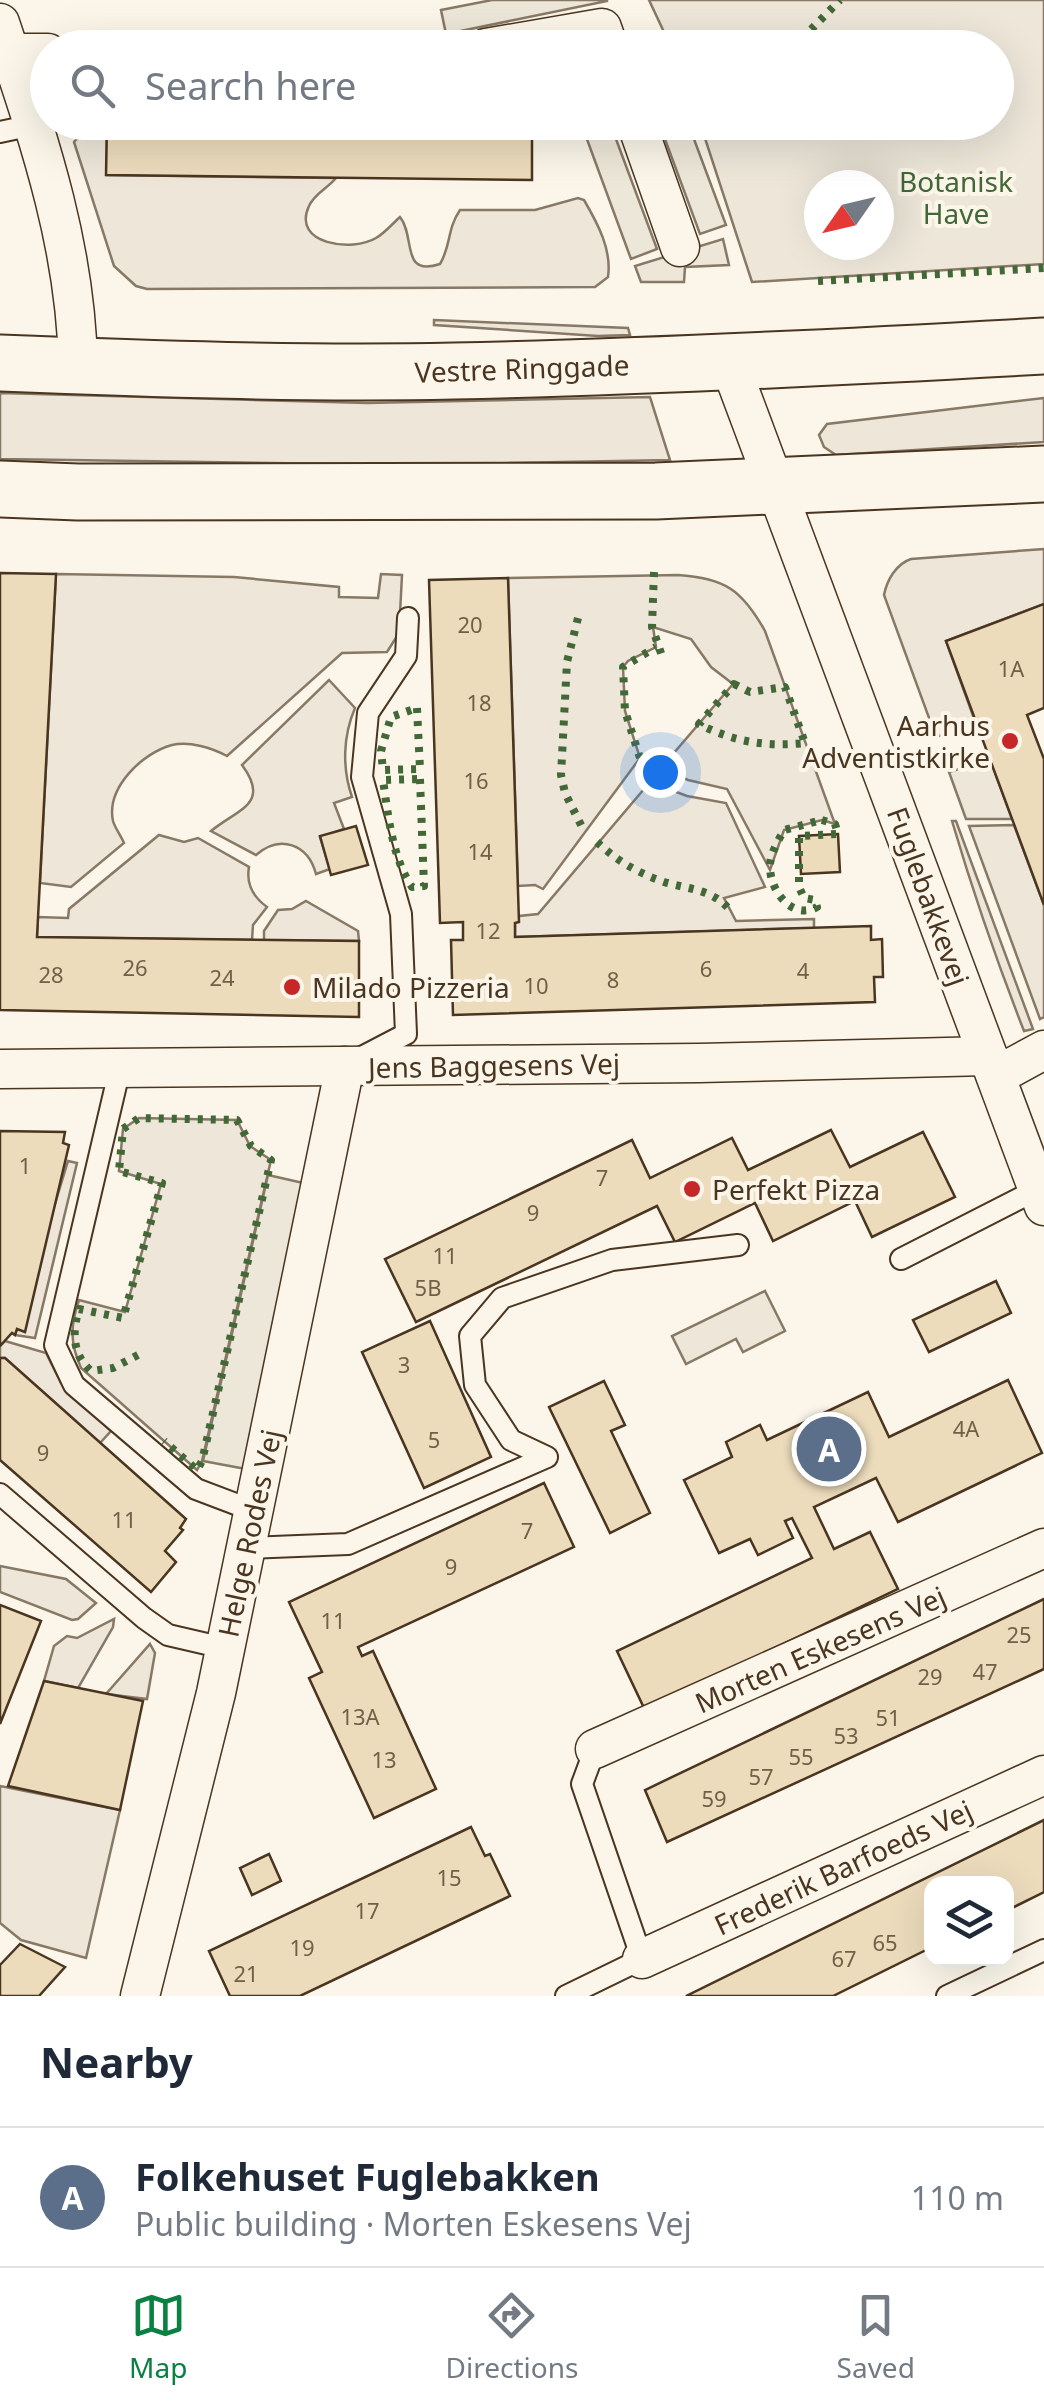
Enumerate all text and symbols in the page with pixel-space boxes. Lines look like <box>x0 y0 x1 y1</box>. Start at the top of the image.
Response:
search box <box>30 30 1014 140</box>
icon: search <box>65 58 120 113</box>
text: Search here <box>145 59 356 111</box>
park label: Botanisk Have <box>899 162 1013 232</box>
north arrow <box>804 170 894 260</box>
street label: Vestre Ringgade <box>414 345 630 391</box>
house number: 20 <box>457 609 483 639</box>
house number: 1A <box>998 653 1025 683</box>
house number: 18 <box>466 687 492 717</box>
place label: Aarhus Adventistkirke <box>802 706 990 776</box>
marker: Aarhus Adventistkirke <box>999 730 1021 752</box>
your location <box>635 747 686 798</box>
house number: 16 <box>463 765 489 795</box>
street label: Fuglebakkevej <box>879 801 979 991</box>
house number: 14 <box>467 836 493 866</box>
house number: 12 <box>475 915 501 945</box>
house number: 26 <box>122 952 148 982</box>
house number: 6 <box>700 953 712 983</box>
house number: 4 <box>797 955 810 985</box>
house number: 28 <box>38 959 64 989</box>
house number: 24 <box>209 962 235 992</box>
house number: 8 <box>607 964 619 994</box>
place label: Milado Pizzeria <box>312 968 510 1006</box>
house number: 10 <box>523 970 549 1000</box>
marker: Milado Pizzeria <box>281 976 303 998</box>
street label: Jens Baggesens Vej <box>365 1044 620 1086</box>
house number: 1 <box>19 1150 31 1180</box>
house number: 7 <box>596 1162 608 1192</box>
place label: Perfekt Pizza <box>712 1170 880 1208</box>
marker: Perfekt Pizza <box>681 1178 703 1200</box>
house number: 9 <box>527 1197 539 1227</box>
house number: 11 <box>432 1240 458 1270</box>
house number: 5B <box>415 1272 441 1302</box>
house number: 3 <box>398 1349 410 1379</box>
pin: A <box>796 1412 862 1486</box>
house number: 4A <box>953 1413 980 1443</box>
house number: 5 <box>428 1424 440 1454</box>
street label: Helge Rodes Vej <box>208 1426 290 1640</box>
house number: 9 <box>37 1437 49 1467</box>
house number: 11 <box>111 1504 137 1534</box>
house number: 7 <box>521 1515 533 1545</box>
house number: 9 <box>445 1551 457 1581</box>
street label: Morten Eskesens Vej <box>689 1577 951 1721</box>
house number: 11 <box>320 1605 346 1635</box>
house number: 25 <box>1006 1619 1032 1649</box>
house number: 47 <box>972 1656 998 1686</box>
house number: 29 <box>917 1661 943 1691</box>
house number: 13A <box>340 1701 381 1731</box>
house number: 51 <box>875 1702 901 1732</box>
house number: 53 <box>833 1720 859 1750</box>
house number: 55 <box>788 1741 814 1771</box>
house number: 13 <box>371 1744 397 1774</box>
house number: 57 <box>748 1761 774 1791</box>
house number: 59 <box>701 1783 727 1813</box>
street label: Frederik Barfoeds Vej <box>708 1791 978 1943</box>
house number: 15 <box>436 1862 462 1892</box>
map controls <box>924 1876 1014 1966</box>
button: layers <box>924 1876 1014 1966</box>
house number: 17 <box>354 1895 380 1925</box>
house number: 65 <box>872 1927 898 1957</box>
house number: 19 <box>289 1932 315 1962</box>
house number: 67 <box>831 1943 857 1973</box>
house number: 21 <box>233 1958 259 1988</box>
text: Nearby <box>40 2033 193 2090</box>
text: Folkehuset Fuglebakken <box>135 2150 600 2202</box>
text: A <box>61 2176 84 2219</box>
text: 110 m <box>911 2176 1004 2219</box>
text: Public building · Morten Eskesens Vej <box>135 2202 692 2245</box>
tab: Map <box>129 2288 187 2386</box>
tab: Directions <box>446 2288 578 2386</box>
tab: Saved <box>837 2288 915 2386</box>

